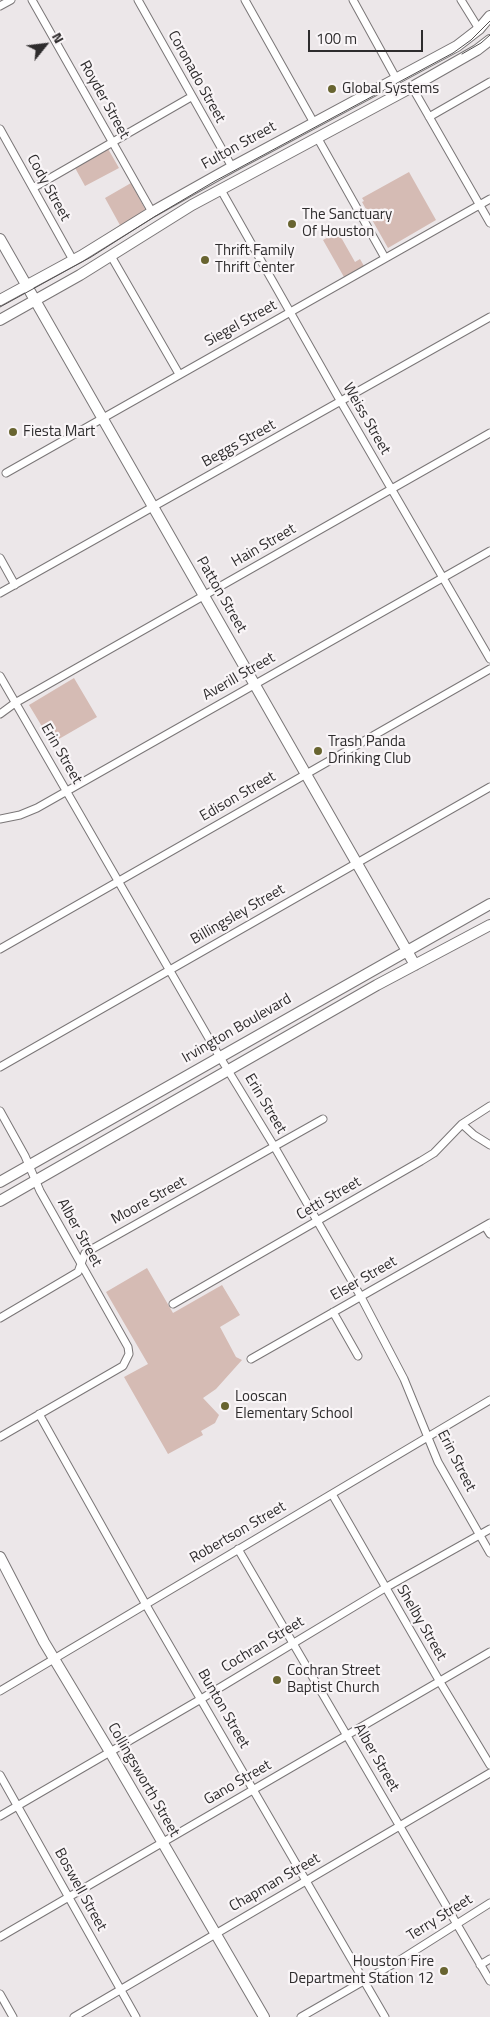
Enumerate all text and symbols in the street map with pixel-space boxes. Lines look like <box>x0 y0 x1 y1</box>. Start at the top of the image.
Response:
north arrow <box>20 20 70 70</box>
scale bar <box>310 20 425 52</box>
text: 100 m <box>316 27 357 50</box>
text: N <box>47 28 70 47</box>
street label: Coronado Street <box>163 28 229 126</box>
street label: Royder Street <box>75 58 133 142</box>
place label: Global Systems <box>342 80 439 98</box>
marker: Global Systems <box>326 83 338 95</box>
street label: Fulton Street <box>199 118 279 174</box>
street label: Cody Street <box>22 152 74 224</box>
place label: The Sanctuary Of Houston <box>302 206 392 241</box>
marker: The Sanctuary Of Houston <box>286 218 298 230</box>
place label: Thrift Family Thrift Center <box>215 242 295 277</box>
marker: Thrift Family Thrift Center <box>199 254 211 266</box>
street label: Siegel Street <box>202 297 280 351</box>
street label: Weiss Street <box>338 380 394 458</box>
street label: Beggs Street <box>199 416 279 472</box>
place label: Fiesta Mart <box>23 423 95 441</box>
marker: Fiesta Mart <box>7 426 19 438</box>
street label: Hain Street <box>229 520 299 572</box>
street label: Patton Street <box>192 554 250 636</box>
street label: Averill Street <box>200 649 278 705</box>
street label: Erin Street <box>37 721 85 787</box>
place label: Trash Panda Drinking Club <box>328 733 411 768</box>
marker: Trash Panda Drinking Club <box>312 745 324 757</box>
street label: Edison Street <box>197 768 279 826</box>
street label: Billingsley Street <box>188 881 288 949</box>
street label: Irvington Boulevard <box>179 990 295 1068</box>
street label: Erin Street <box>240 1071 290 1137</box>
street label: Moore Street <box>108 1173 190 1229</box>
street label: Cetti Street <box>294 1173 364 1225</box>
street label: Alber Street <box>53 1196 105 1270</box>
street label: Elser Street <box>328 1253 400 1305</box>
place label: Looscan Elementary School <box>235 1388 353 1423</box>
marker: Looscan Elementary School <box>219 1400 231 1412</box>
street label: Erin Street <box>433 1427 479 1495</box>
street label: Robertson Street <box>187 1498 289 1568</box>
street label: Shelby Street <box>392 1582 450 1664</box>
street label: Cochran Street <box>218 1613 308 1677</box>
place label: Cochran Street Baptist Church <box>287 1662 380 1697</box>
street label: Bunton Street <box>193 1666 253 1752</box>
marker: Cochran Street Baptist Church <box>271 1674 283 1686</box>
street label: Collingsworth Street <box>103 1720 183 1840</box>
street label: Alber Street <box>349 1721 403 1795</box>
street label: Gano Street <box>201 1757 275 1809</box>
street label: Boswell Street <box>50 1845 110 1935</box>
street label: Chapman Street <box>226 1850 324 1916</box>
street label: Terry Street <box>404 1891 476 1945</box>
place label: Houston Fire Department Station 12 <box>289 1953 434 1988</box>
marker: Houston Fire Department Station 12 <box>438 1965 450 1977</box>

